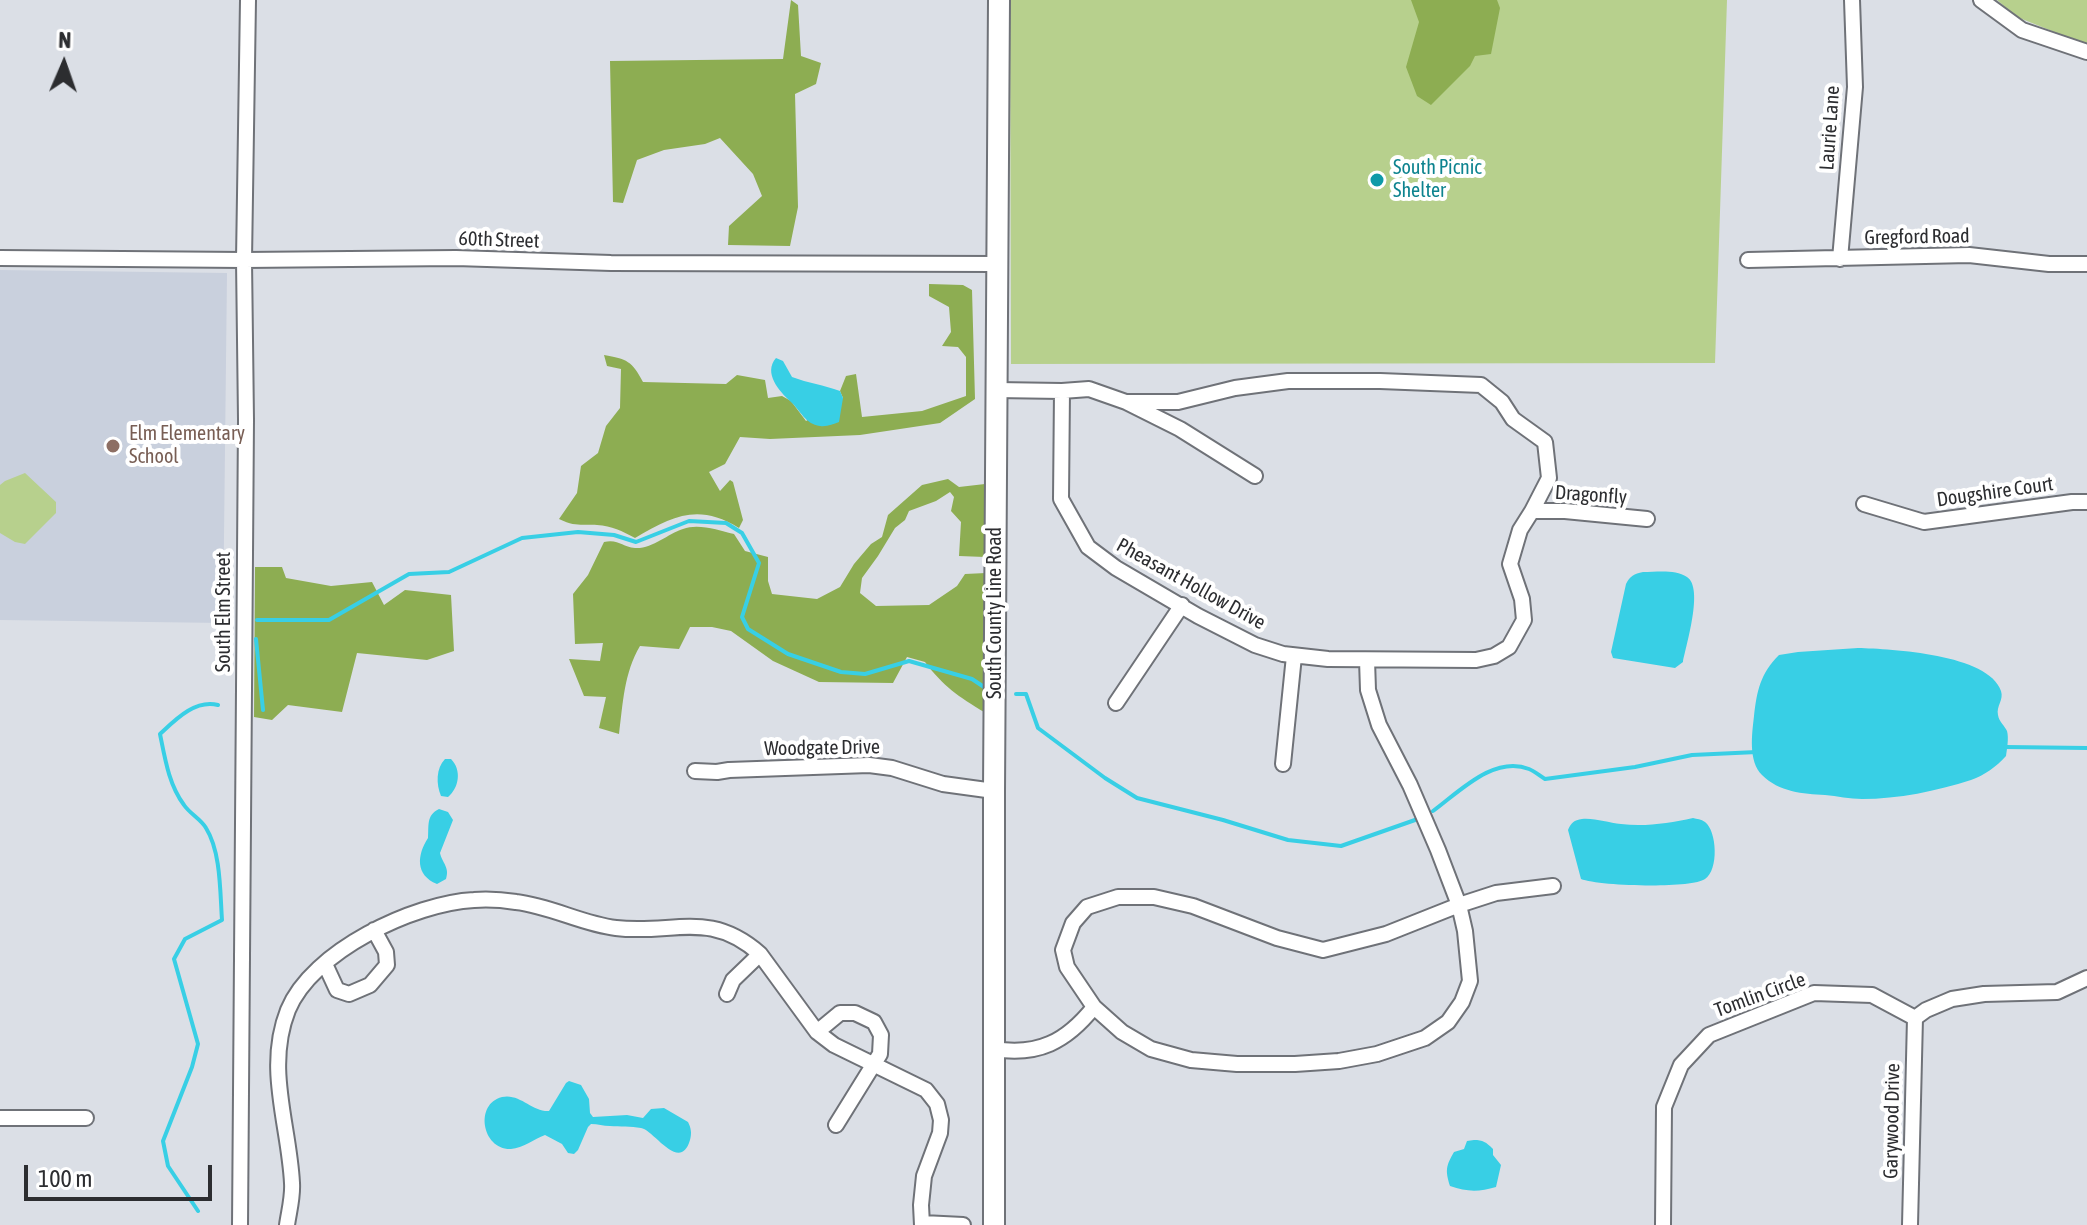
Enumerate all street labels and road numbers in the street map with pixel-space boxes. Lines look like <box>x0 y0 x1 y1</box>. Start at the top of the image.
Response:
street label: Laurie Lane <box>1815 85 1845 171</box>
street label: Gregford Road <box>1864 224 1970 250</box>
street label: 60th Street <box>458 227 540 253</box>
street label: Dougshire Court <box>1935 472 2055 512</box>
street label: Dragonfly <box>1554 481 1628 509</box>
street label: South County Line Road <box>983 527 1007 699</box>
street label: Pheasant Hollow Drive <box>1112 533 1270 635</box>
street label: South Elm Street <box>212 552 236 672</box>
street label: Woodgate Drive <box>764 735 880 761</box>
street label: Tomlin Circle <box>1711 968 1809 1022</box>
street label: Garywood Drive <box>1879 1063 1905 1179</box>

